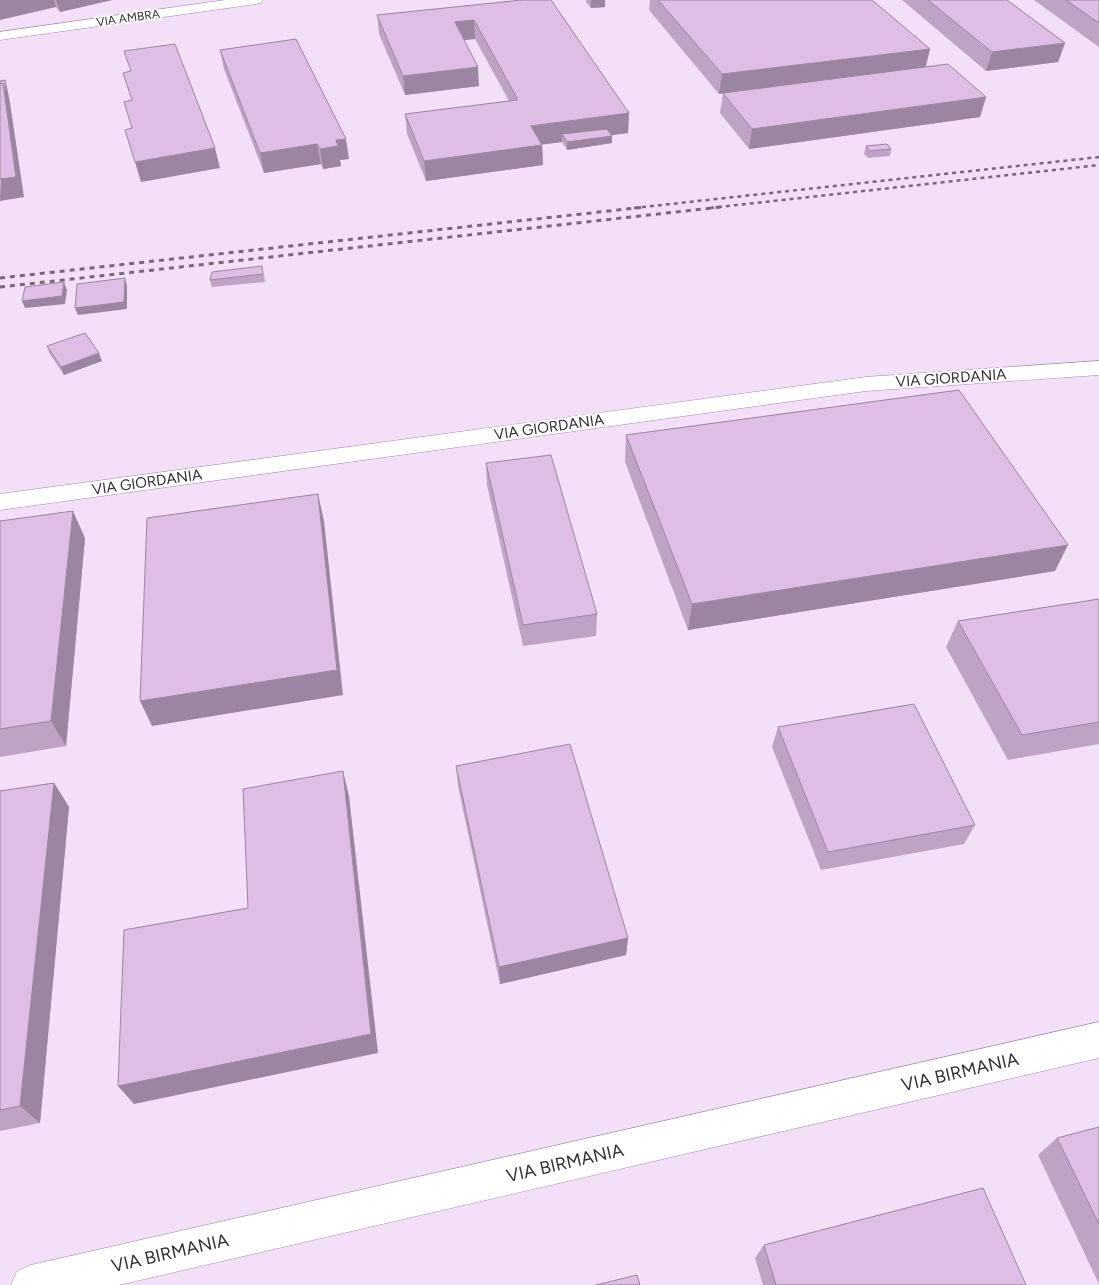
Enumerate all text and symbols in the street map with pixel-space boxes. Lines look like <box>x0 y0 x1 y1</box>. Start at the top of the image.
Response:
street label: VIA AMBRA <box>95 7 161 29</box>
street label: VIA GIORDANIA <box>895 365 1007 391</box>
street label: VIA GIORDANIA <box>493 410 605 444</box>
street label: VIA GIORDANIA <box>91 465 203 499</box>
street label: VIA BIRMANIA <box>899 1048 1021 1096</box>
street label: VIA BIRMANIA <box>504 1139 626 1187</box>
street label: VIA BIRMANIA <box>109 1229 231 1277</box>

